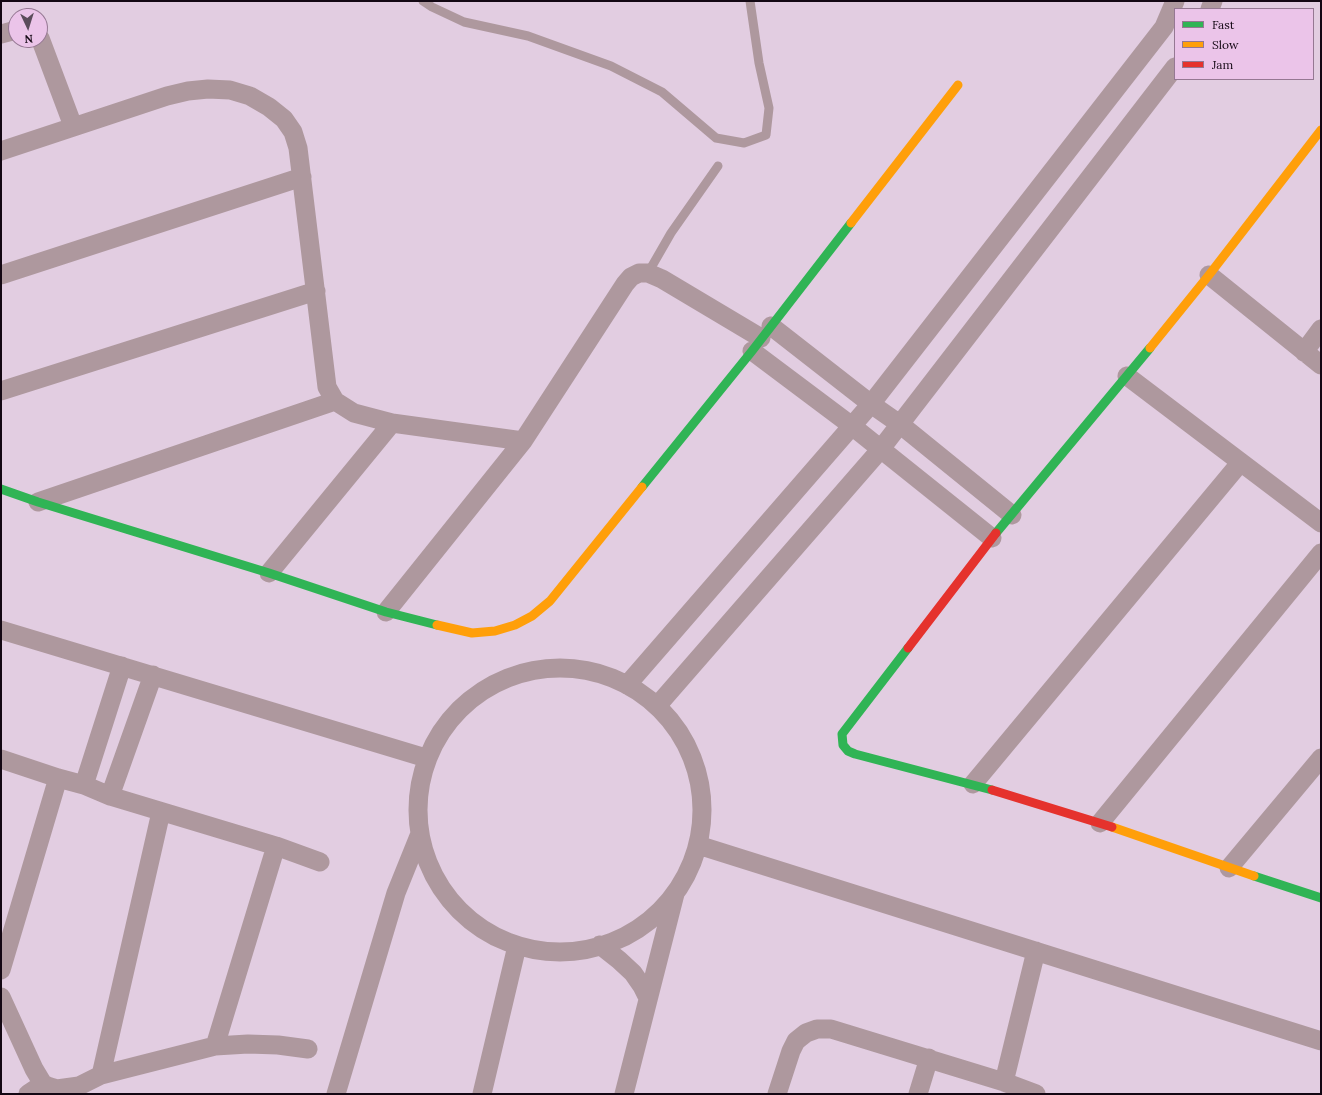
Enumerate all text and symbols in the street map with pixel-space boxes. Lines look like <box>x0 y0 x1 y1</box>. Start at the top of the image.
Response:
north arrow <box>8 8 48 48</box>
legend <box>1174 8 1314 80</box>
text: Fast <box>1212 17 1235 32</box>
text: N <box>24 32 34 46</box>
text: Slow <box>1212 37 1239 52</box>
text: Jam <box>1212 57 1233 72</box>

